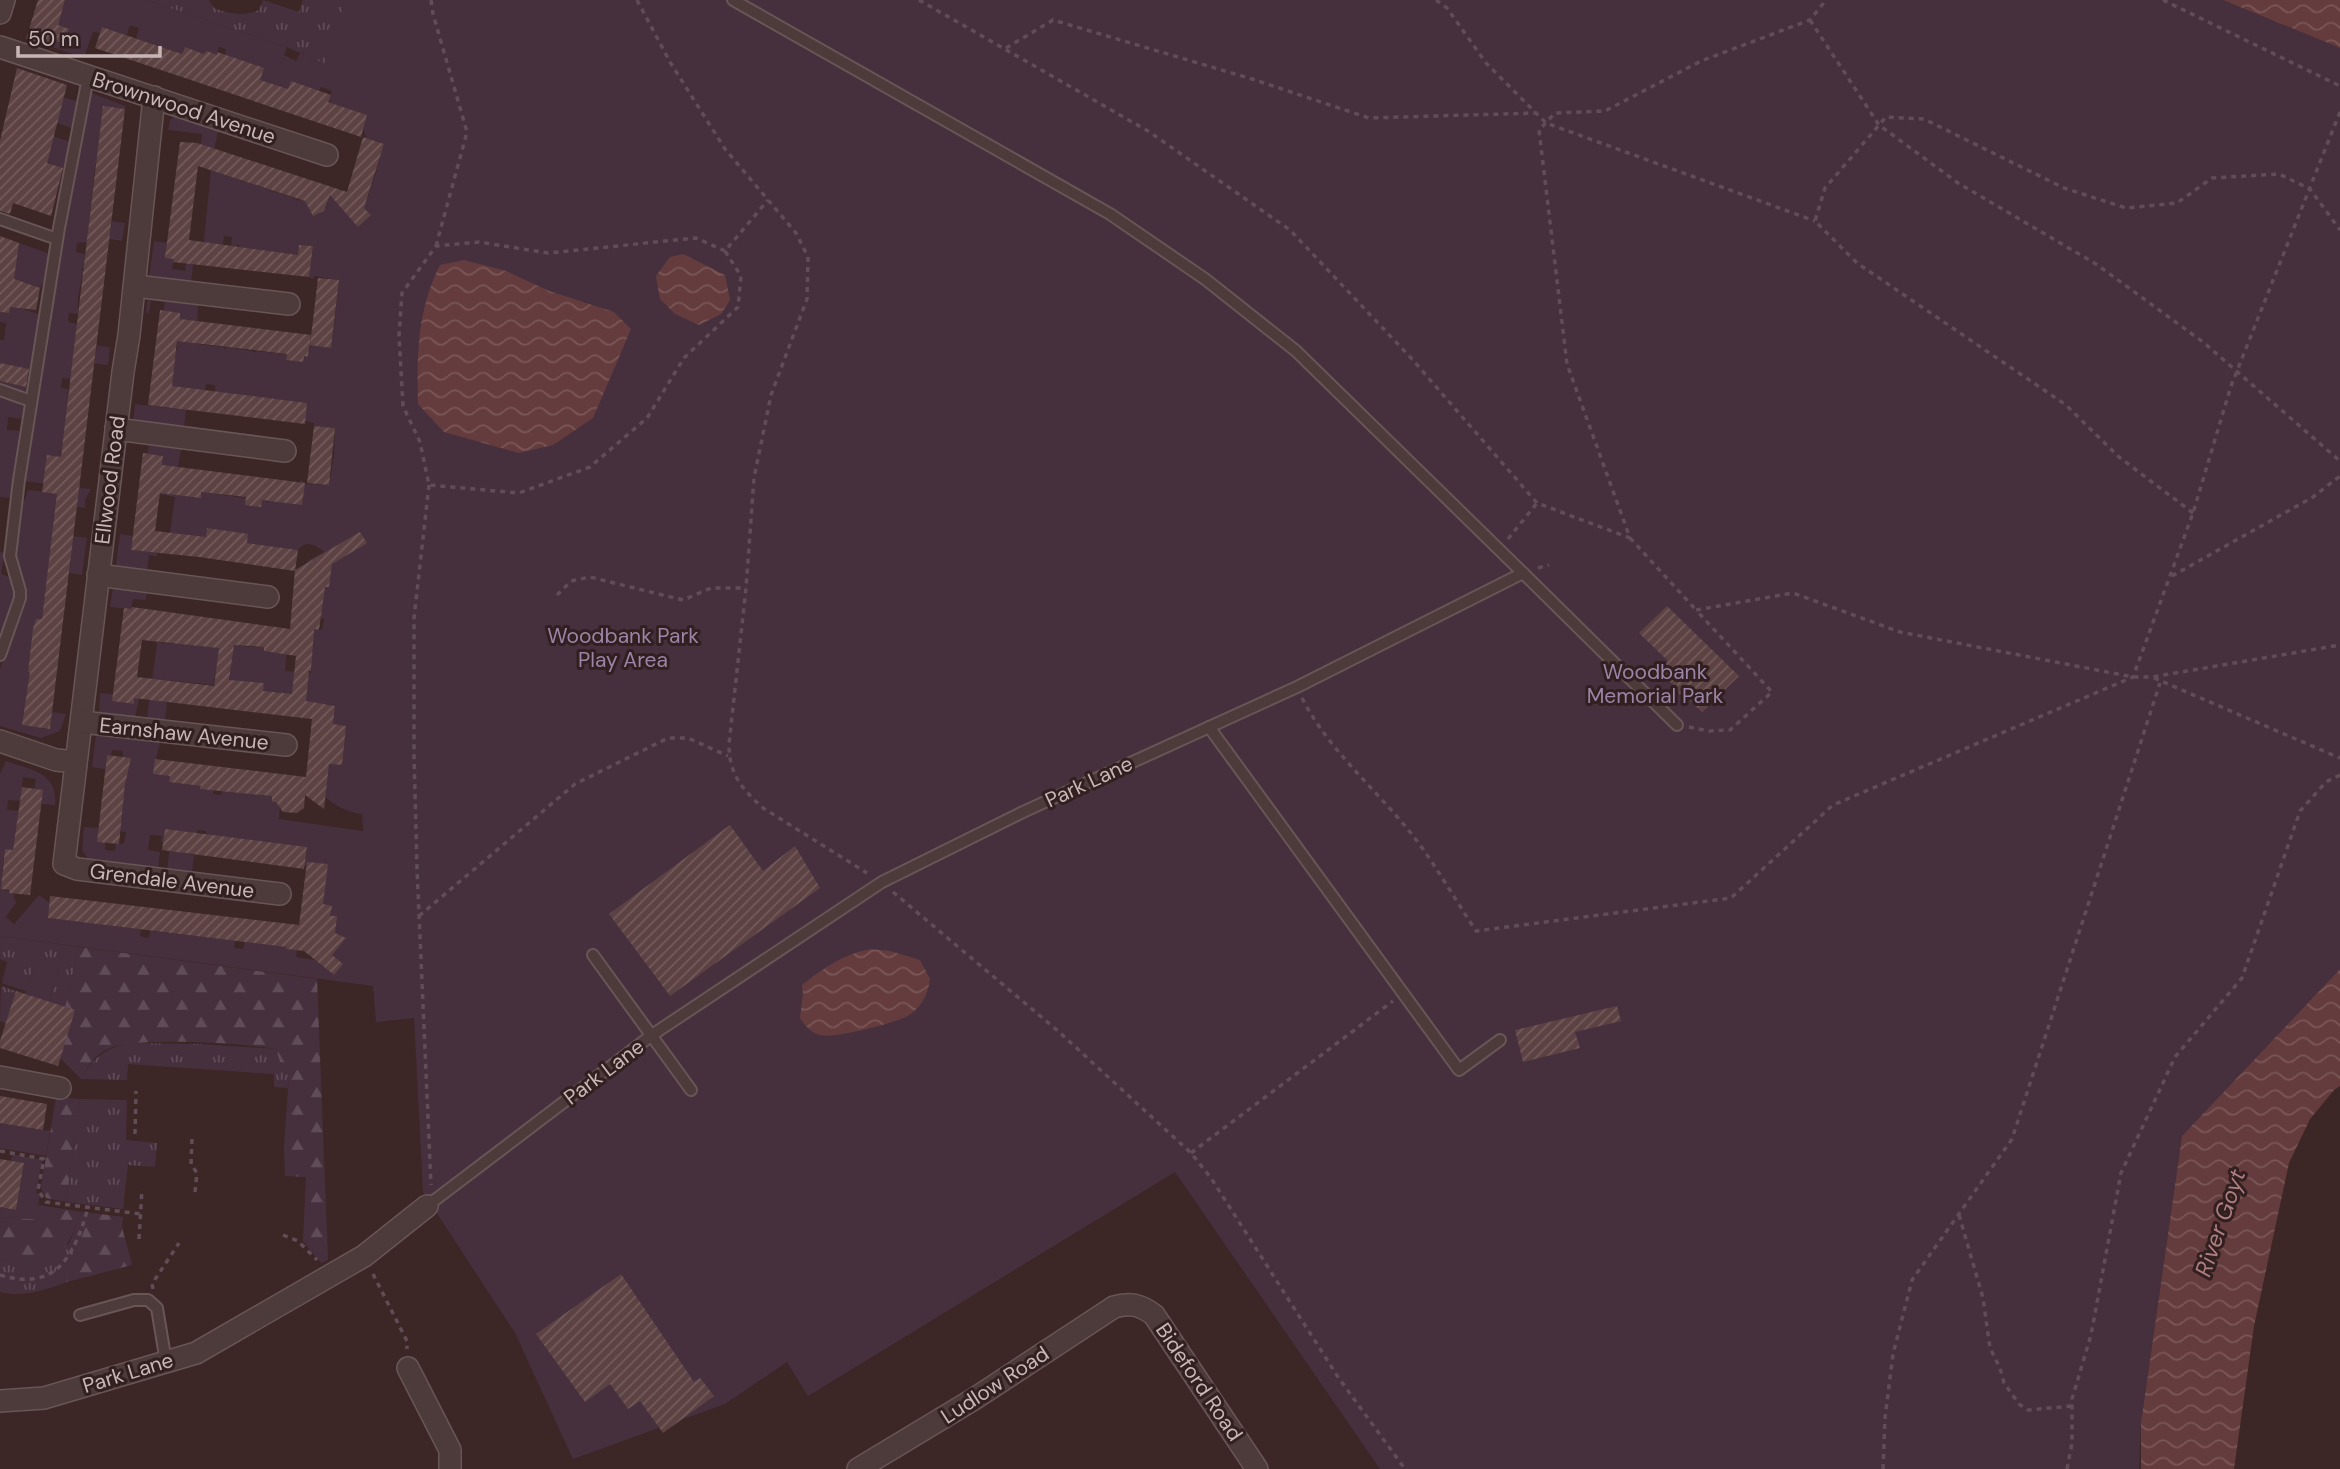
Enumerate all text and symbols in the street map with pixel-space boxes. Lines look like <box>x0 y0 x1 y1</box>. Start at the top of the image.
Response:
scale bar <box>18 14 159 58</box>
text: 50 m <box>28 25 79 53</box>
street label: Brownwood Avenue <box>89 65 279 151</box>
street label: Ellwood Road <box>88 414 132 546</box>
park label: Woodbank Park Play Area <box>547 622 699 674</box>
park label: Woodbank Memorial Park <box>1587 658 1724 710</box>
street label: Earnshaw Avenue <box>98 711 270 757</box>
street label: Park Lane <box>1041 750 1137 814</box>
street label: Grendale Avenue <box>88 857 256 905</box>
street label: Park Lane <box>558 1033 650 1111</box>
water label: River Goyt <box>2188 1165 2252 1281</box>
street label: Bideford Road <box>1149 1317 1249 1447</box>
street label: Ludlow Road <box>936 1340 1054 1430</box>
street label: Park Lane <box>79 1346 177 1400</box>

